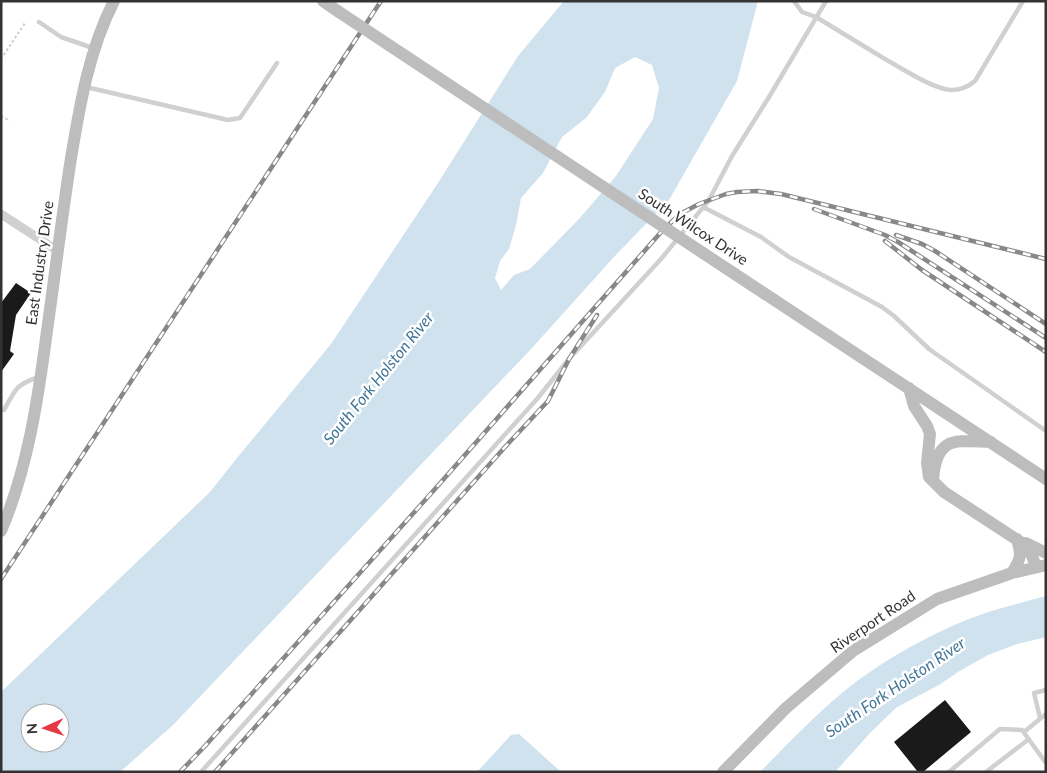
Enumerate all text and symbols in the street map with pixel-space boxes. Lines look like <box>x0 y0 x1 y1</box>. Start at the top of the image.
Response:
street label: South Wilcox Drive <box>635 184 752 268</box>
street label: East Industry Drive <box>21 200 57 326</box>
water label: South Fork Holston River <box>318 307 437 448</box>
street label: Riverport Road <box>827 586 918 656</box>
water label: South Fork Holston River <box>821 632 969 740</box>
north arrow <box>20 703 70 753</box>
text: N <box>23 723 40 735</box>

